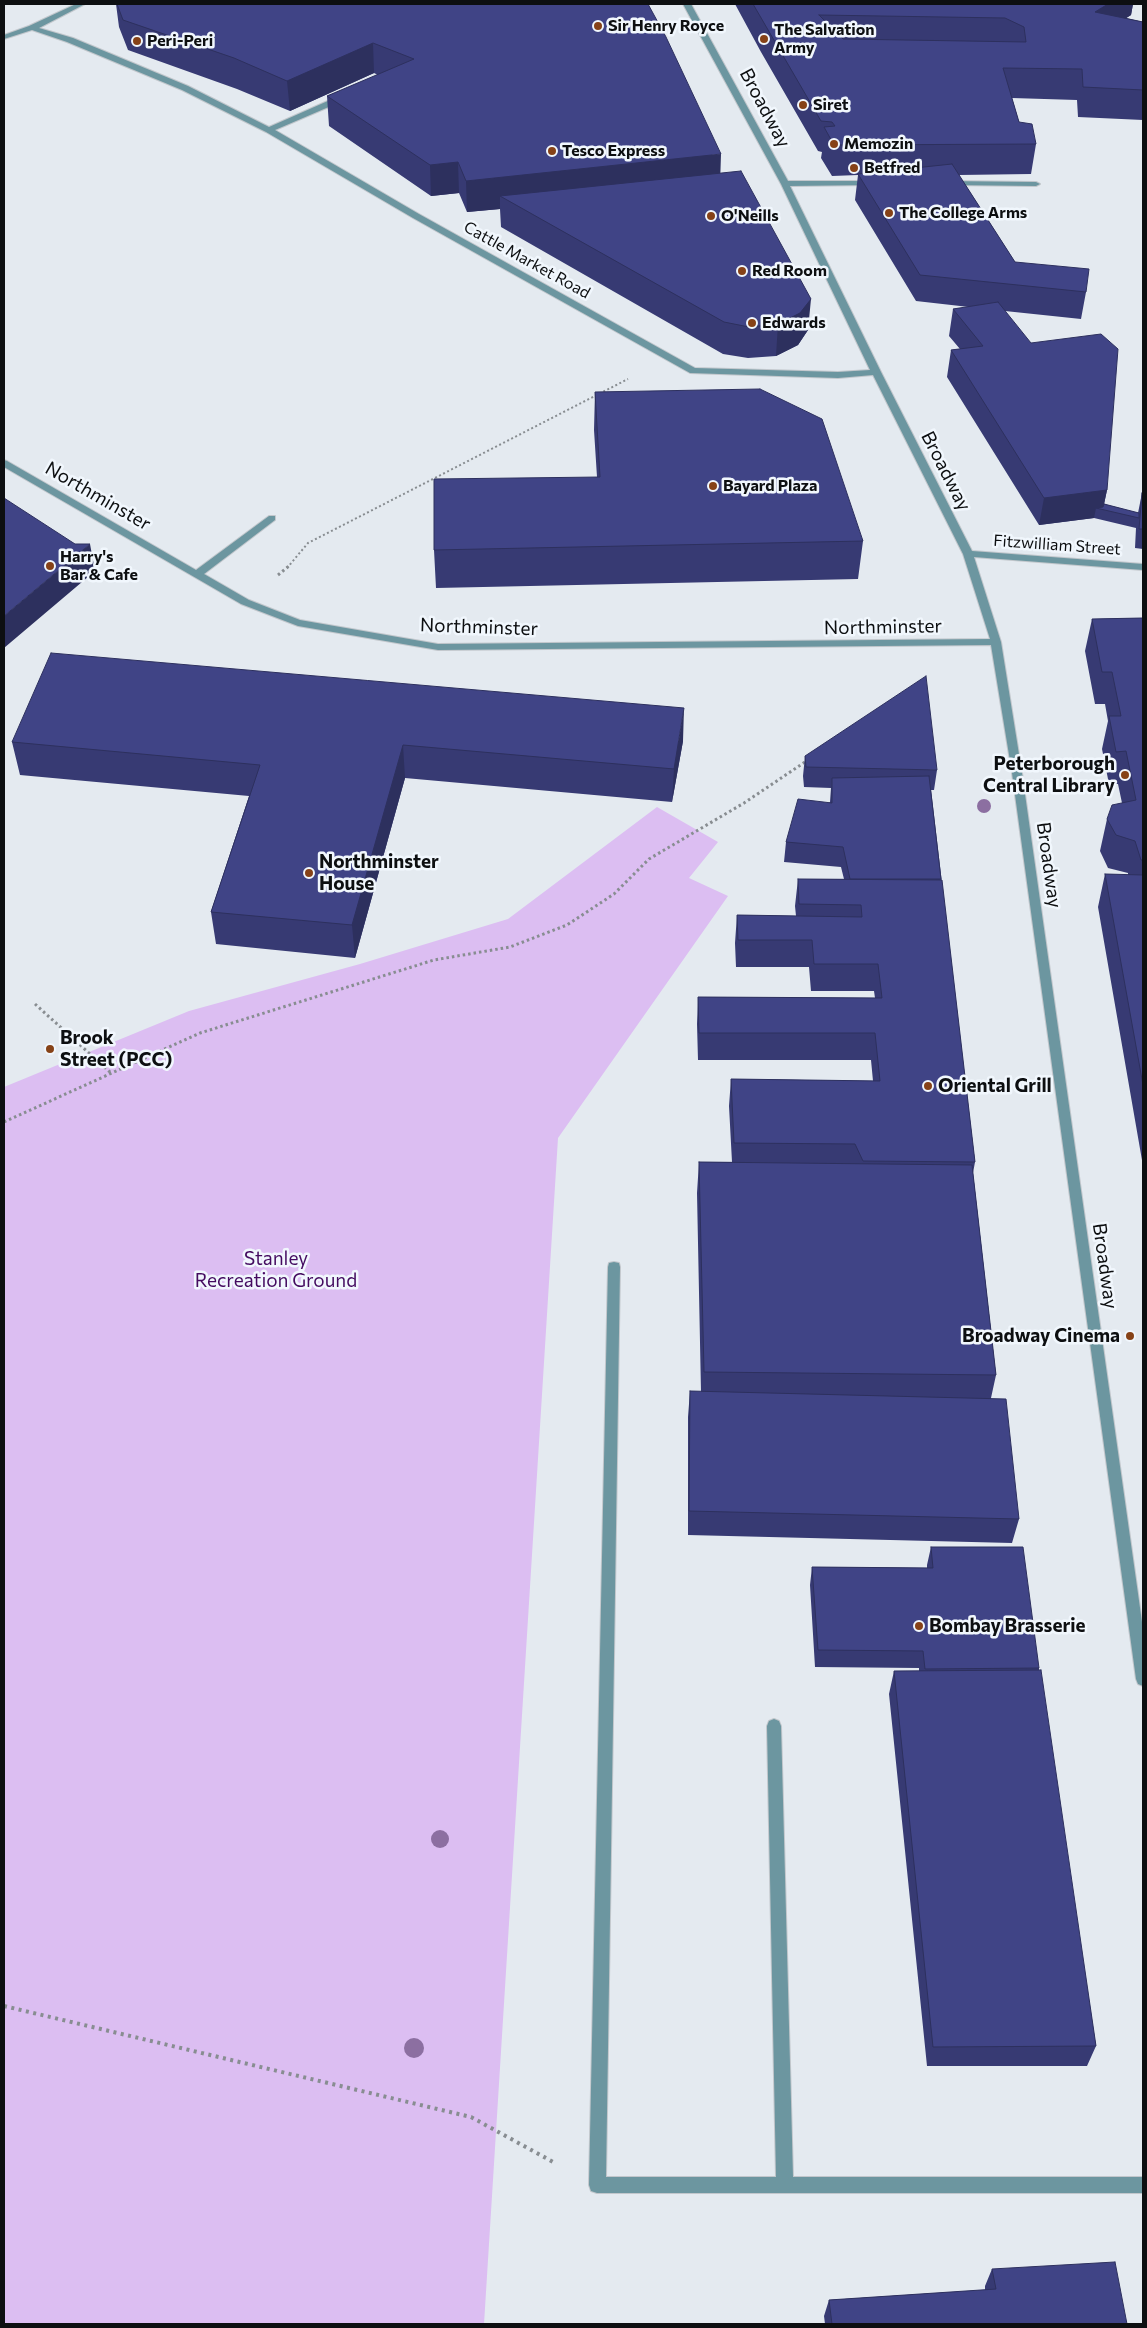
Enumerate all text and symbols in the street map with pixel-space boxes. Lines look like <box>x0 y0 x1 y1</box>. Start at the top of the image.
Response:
place label: Sir Henry Royce <box>608 16 724 36</box>
marker: Sir Henry Royce <box>592 20 604 32</box>
place label: The Salvation Army <box>774 20 874 58</box>
place label: Peri-Peri <box>147 31 213 51</box>
marker: The Salvation Army <box>758 33 770 45</box>
marker: Peri-Peri <box>131 35 143 47</box>
street label: Broadway <box>735 65 795 151</box>
place label: Siret <box>813 95 849 115</box>
marker: Siret <box>797 99 809 111</box>
place label: Memozin <box>844 134 913 154</box>
marker: Memozin <box>828 138 840 150</box>
place label: Tesco Express <box>562 141 665 161</box>
marker: Tesco Express <box>546 145 558 157</box>
place label: Betfred <box>864 158 920 178</box>
marker: Betfred <box>848 162 860 174</box>
place label: The College Arms <box>899 203 1027 223</box>
place label: O'Neills <box>721 206 779 226</box>
marker: The College Arms <box>883 207 895 219</box>
marker: O'Neills <box>705 210 717 222</box>
street label: Cattle Market Road <box>460 217 594 303</box>
place label: Red Room <box>752 261 827 281</box>
marker: Red Room <box>736 265 748 277</box>
place label: Edwards <box>762 313 826 333</box>
marker: Edwards <box>746 317 758 329</box>
street label: Broadway <box>916 427 976 515</box>
street label: Northminster <box>41 457 155 535</box>
place label: Bayard Plaza <box>723 476 818 496</box>
marker: Bayard Plaza <box>707 480 719 492</box>
street label: Fitzwilliam Street <box>993 531 1121 559</box>
place label: Harry's Bar & Cafe <box>60 547 138 585</box>
marker: Harry's Bar & Cafe <box>44 560 56 572</box>
street label: Northminster <box>420 614 538 640</box>
street label: Northminster <box>824 615 942 639</box>
place label: Peterborough Central Library <box>983 753 1115 797</box>
marker: Peterborough Central Library <box>1119 769 1131 781</box>
street label: Broadway <box>1032 821 1066 909</box>
place label: Northminster House <box>319 851 439 895</box>
marker: Northminster House <box>303 867 315 879</box>
place label: Brook Street (PCC) <box>60 1027 172 1071</box>
marker: Brook Street (PCC) <box>44 1043 56 1055</box>
place label: Oriental Grill <box>938 1075 1052 1097</box>
marker: Oriental Grill <box>922 1080 934 1092</box>
street label: Broadway <box>1088 1222 1122 1310</box>
park label: Stanley Recreation Ground <box>195 1248 357 1292</box>
place label: Broadway Cinema <box>962 1325 1120 1347</box>
marker: Broadway Cinema <box>1124 1330 1136 1342</box>
place label: Bombay Brasserie <box>929 1615 1086 1637</box>
marker: Bombay Brasserie <box>913 1620 925 1632</box>

